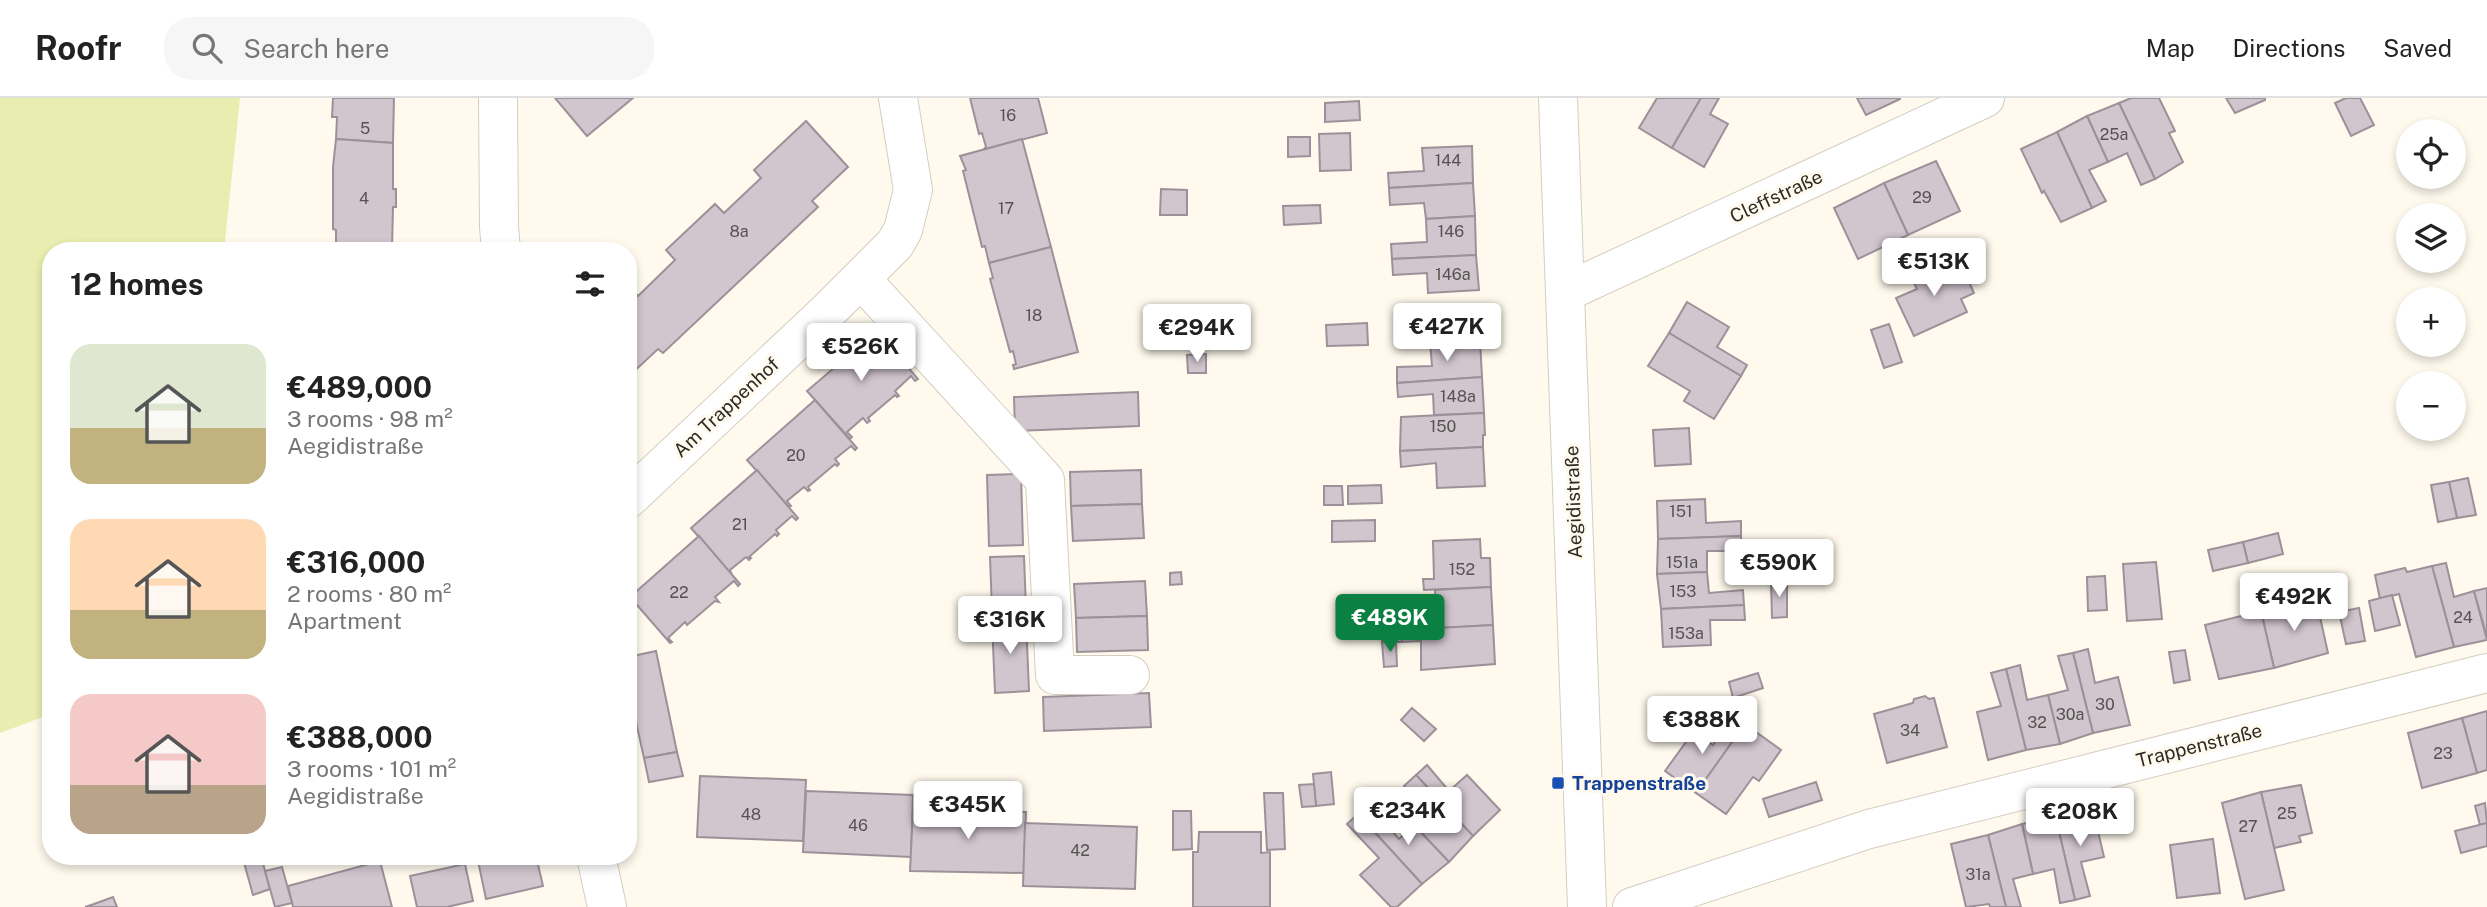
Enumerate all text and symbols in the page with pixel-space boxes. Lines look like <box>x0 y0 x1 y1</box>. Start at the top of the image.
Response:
search box <box>164 17 654 80</box>
text: Roofr <box>35 29 122 67</box>
icon: search <box>188 29 226 67</box>
text: Search here <box>244 33 390 64</box>
text: Map <box>2146 34 2195 62</box>
text: Directions <box>2233 34 2345 62</box>
text: Saved <box>2383 34 2452 62</box>
house number: 16 <box>1000 106 1016 125</box>
house number: 5 <box>360 119 370 138</box>
map controls <box>2396 119 2466 441</box>
button: locate <box>2396 119 2466 189</box>
house number: 25a <box>2100 125 2128 144</box>
house number: 144 <box>1435 151 1461 170</box>
street label: Cleffstraße <box>1726 165 1826 227</box>
house number: 29 <box>1912 188 1932 207</box>
house number: 4 <box>359 189 369 208</box>
house number: 17 <box>998 199 1014 218</box>
button: layers <box>2396 203 2466 273</box>
house number: 8a <box>729 222 749 241</box>
house number: 146 <box>1438 222 1464 241</box>
pin: €513K <box>1885 238 1983 298</box>
text: €513K <box>1898 247 1970 274</box>
icon: filters <box>571 265 609 303</box>
house number: 146a <box>1435 265 1471 284</box>
text: 12 homes <box>70 266 204 302</box>
button: + <box>2396 287 2466 357</box>
pin: €427K <box>1398 303 1496 363</box>
pin: €294K <box>1148 304 1246 364</box>
house number: 18 <box>1026 306 1042 325</box>
text: €427K <box>1409 312 1485 339</box>
text: €294K <box>1159 313 1235 340</box>
pin: €526K <box>812 324 910 383</box>
text: €526K <box>823 332 899 359</box>
street label: Am Trappenhof <box>669 353 783 461</box>
text: €489,000 <box>287 369 432 405</box>
button: − <box>2396 371 2466 441</box>
icon: home <box>126 372 210 456</box>
house number: 148a <box>1440 387 1476 406</box>
text: 3 rooms · 98 m² <box>287 405 453 432</box>
house number: 150 <box>1430 417 1456 436</box>
text: Aegidistraße <box>287 432 424 459</box>
street label: Aegidistraße <box>1560 445 1586 559</box>
house number: 20 <box>786 446 806 465</box>
house number: 151 <box>1669 502 1693 521</box>
house number: 21 <box>732 515 748 534</box>
pin: €590K <box>1730 540 1828 599</box>
text: €316,000 <box>287 544 425 580</box>
icon: home <box>126 547 210 631</box>
text: €590K <box>1741 548 1817 575</box>
house number: 151a <box>1666 553 1698 572</box>
house number: 152 <box>1449 560 1475 579</box>
pin: €492K <box>2245 574 2343 633</box>
text: 2 rooms · 80 m² <box>287 580 452 607</box>
house number: 153 <box>1670 582 1696 601</box>
text: €492K <box>2256 582 2332 609</box>
house number: 22 <box>669 583 689 602</box>
pin: €489K <box>1341 594 1439 654</box>
pin: €316K <box>961 596 1059 656</box>
text: €489K <box>1351 603 1429 630</box>
text: €316K <box>974 605 1046 632</box>
text: Apartment <box>287 607 402 634</box>
house number: 24 <box>2453 608 2473 627</box>
house number: 153a <box>1668 624 1704 643</box>
house number: 30 <box>2095 695 2115 714</box>
pin: €388K <box>1653 696 1751 756</box>
text: €388K <box>1663 705 1741 732</box>
house number: 30a <box>2056 705 2084 724</box>
house number: 32 <box>2027 713 2047 732</box>
text: €388,000 <box>287 719 433 755</box>
street label: Trappenstraße <box>2134 719 2264 771</box>
house number: 34 <box>1900 721 1920 740</box>
icon: home <box>126 722 210 806</box>
house number: 23 <box>2433 744 2453 763</box>
text: 3 rooms · 101 m² <box>287 755 456 782</box>
place label: Trappenstraße <box>1572 772 1706 794</box>
marker: Trappenstraße <box>1550 775 1566 791</box>
text: Aegidistraße <box>287 782 424 809</box>
pin: €345K <box>919 782 1017 841</box>
pin: €234K <box>1359 788 1457 847</box>
pin: €208K <box>2031 788 2129 848</box>
text: €345K <box>929 790 1007 817</box>
text: €234K <box>1370 796 1446 823</box>
text: €208K <box>2042 797 2118 824</box>
house number: 25 <box>2277 804 2297 823</box>
house number: 48 <box>741 805 761 824</box>
house number: 46 <box>848 816 868 835</box>
house number: 27 <box>2238 817 2258 836</box>
house number: 42 <box>1070 841 1090 860</box>
house number: 31a <box>1965 865 1991 884</box>

